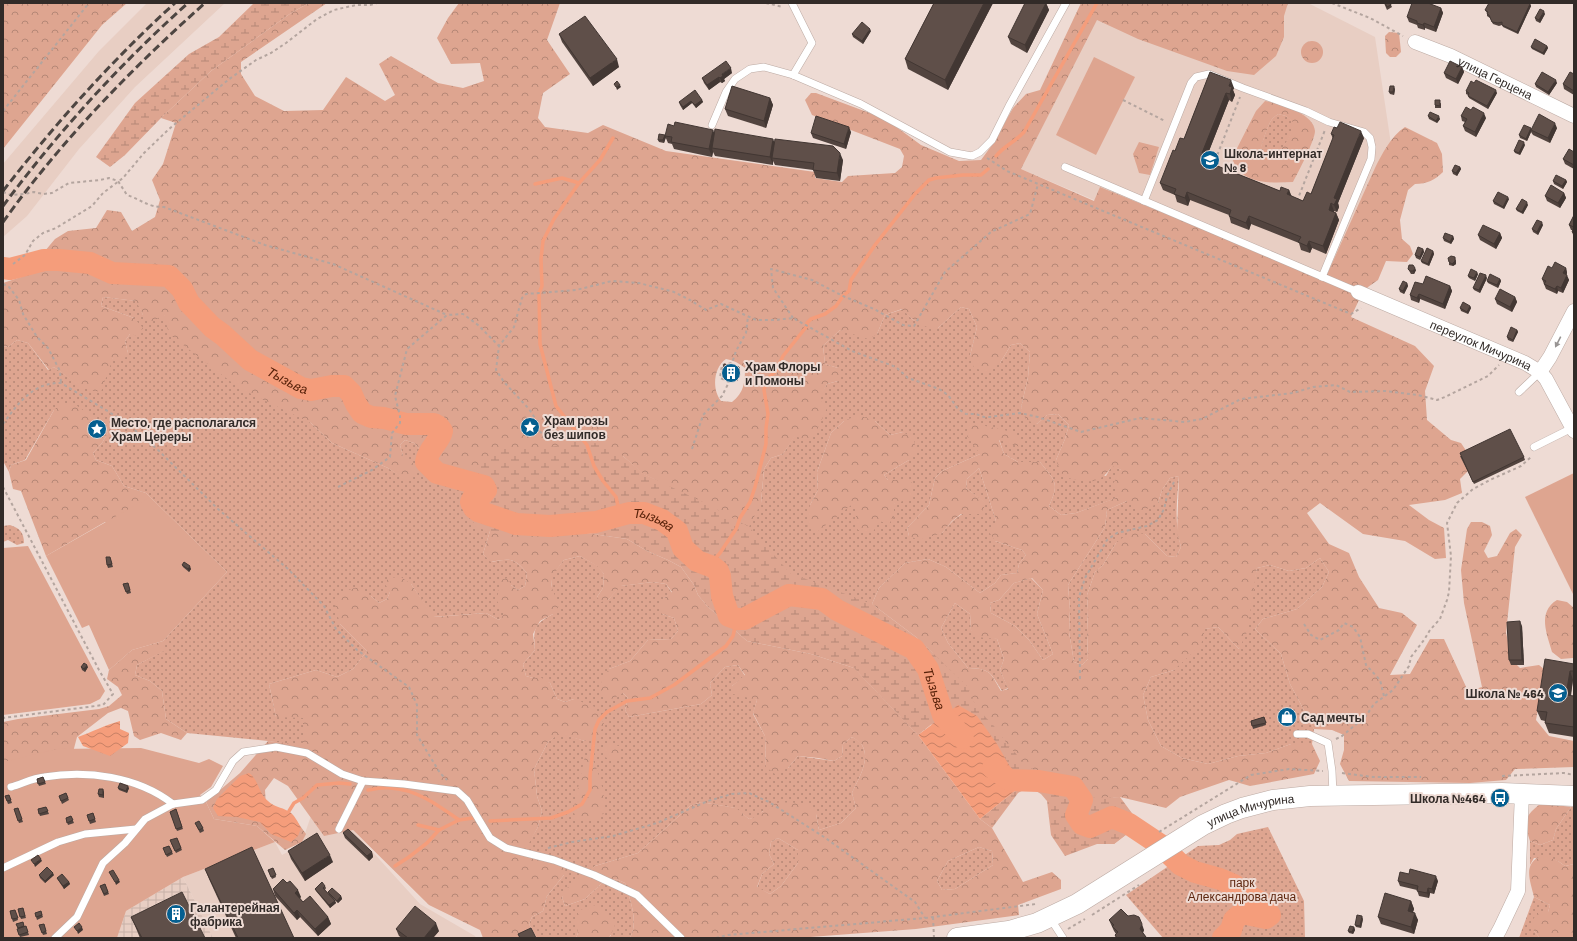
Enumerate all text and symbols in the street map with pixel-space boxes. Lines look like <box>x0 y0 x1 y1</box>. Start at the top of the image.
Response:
street label: улица Герцена <box>1455 54 1535 102</box>
place label: Школа-интернат № 8 <box>1224 146 1323 174</box>
school or university icon: Школа-интернат № 8 <box>1199 149 1221 171</box>
street label: переулок Мичурина <box>1428 317 1535 373</box>
one-way arrow <box>1555 337 1561 348</box>
place label: Храм Флоры и Помоны <box>745 359 821 387</box>
building icon: Храм Флоры и Помоны <box>720 362 742 384</box>
water label: Тызьва <box>264 363 309 397</box>
place label: Храм розы без шипов <box>544 413 608 441</box>
place label: Место, где располагался Храм Цереры <box>111 415 256 444</box>
place icon: Храм розы без шипов <box>519 416 541 438</box>
place icon: Место, где располагался Храм Цереры <box>86 418 108 440</box>
water label: Тызьва <box>633 504 678 534</box>
water label: Тызьва <box>920 665 949 712</box>
school or university icon: Школа № 464 <box>1547 682 1569 704</box>
place label: Школа № 464 <box>1466 686 1544 700</box>
shop icon: Сад мечты <box>1276 706 1298 728</box>
place label: Сад мечты <box>1301 710 1365 725</box>
bus stop icon: Школа №464 <box>1489 787 1511 809</box>
street label: улица Мичурина <box>1204 791 1295 830</box>
place label: Школа №464 <box>1410 791 1486 805</box>
park label: парк Александрова дача <box>1188 875 1297 904</box>
place label: Галантерейная фабрика <box>190 900 280 929</box>
building icon: Галантерейная фабрика <box>165 903 187 925</box>

